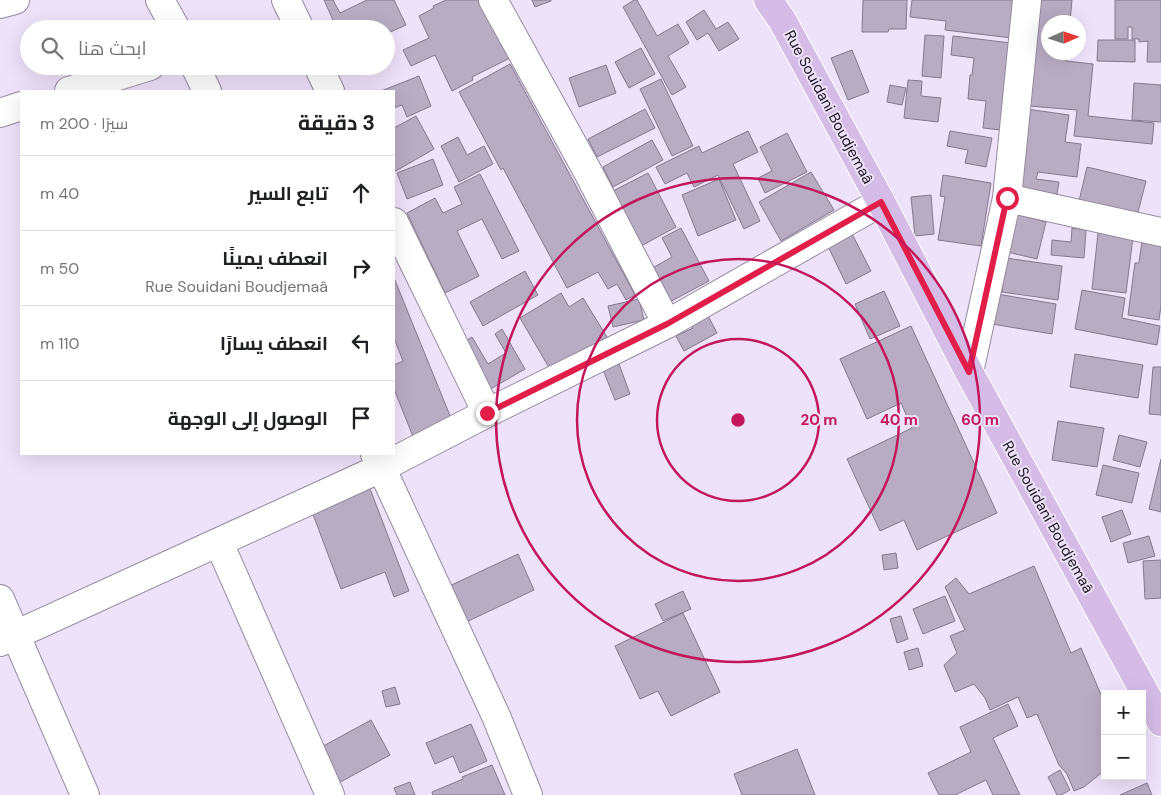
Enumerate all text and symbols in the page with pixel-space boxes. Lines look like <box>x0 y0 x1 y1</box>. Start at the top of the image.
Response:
north arrow <box>1041 15 1086 60</box>
search box <box>20 20 395 75</box>
street label: Rue Souidani Boudjemaâ <box>780 27 878 187</box>
icon: search <box>38 34 66 62</box>
text: ابحث هنا <box>78 36 147 61</box>
text: 3 دقيقة <box>298 109 375 137</box>
text: سيرًا · 200 m <box>40 113 128 134</box>
icon: ahead <box>347 179 375 207</box>
text: تابع السير <box>248 181 328 206</box>
text: 40 m <box>40 183 79 204</box>
route start <box>996 187 1019 210</box>
text: انعطف يمينًا <box>222 246 328 271</box>
icon: right <box>347 254 375 282</box>
text: 50 m <box>40 258 79 279</box>
text: Rue Souidani Boudjemaâ <box>145 276 328 297</box>
icon: left <box>347 329 375 357</box>
text: انعطف يسارًا <box>220 331 328 356</box>
text: 110 m <box>40 333 79 354</box>
route end <box>476 402 499 425</box>
icon: arrive <box>347 404 375 432</box>
text: الوصول إلى الوجهة <box>168 406 328 431</box>
text: 20 m <box>801 410 837 430</box>
text: 40 m <box>880 410 918 430</box>
text: 60 m <box>961 410 999 430</box>
centre of rings <box>729 411 747 429</box>
street label: Rue Souidani Boudjemaâ <box>998 437 1098 597</box>
map controls <box>1101 690 1146 780</box>
button: + <box>1101 690 1146 735</box>
button: − <box>1101 735 1146 780</box>

